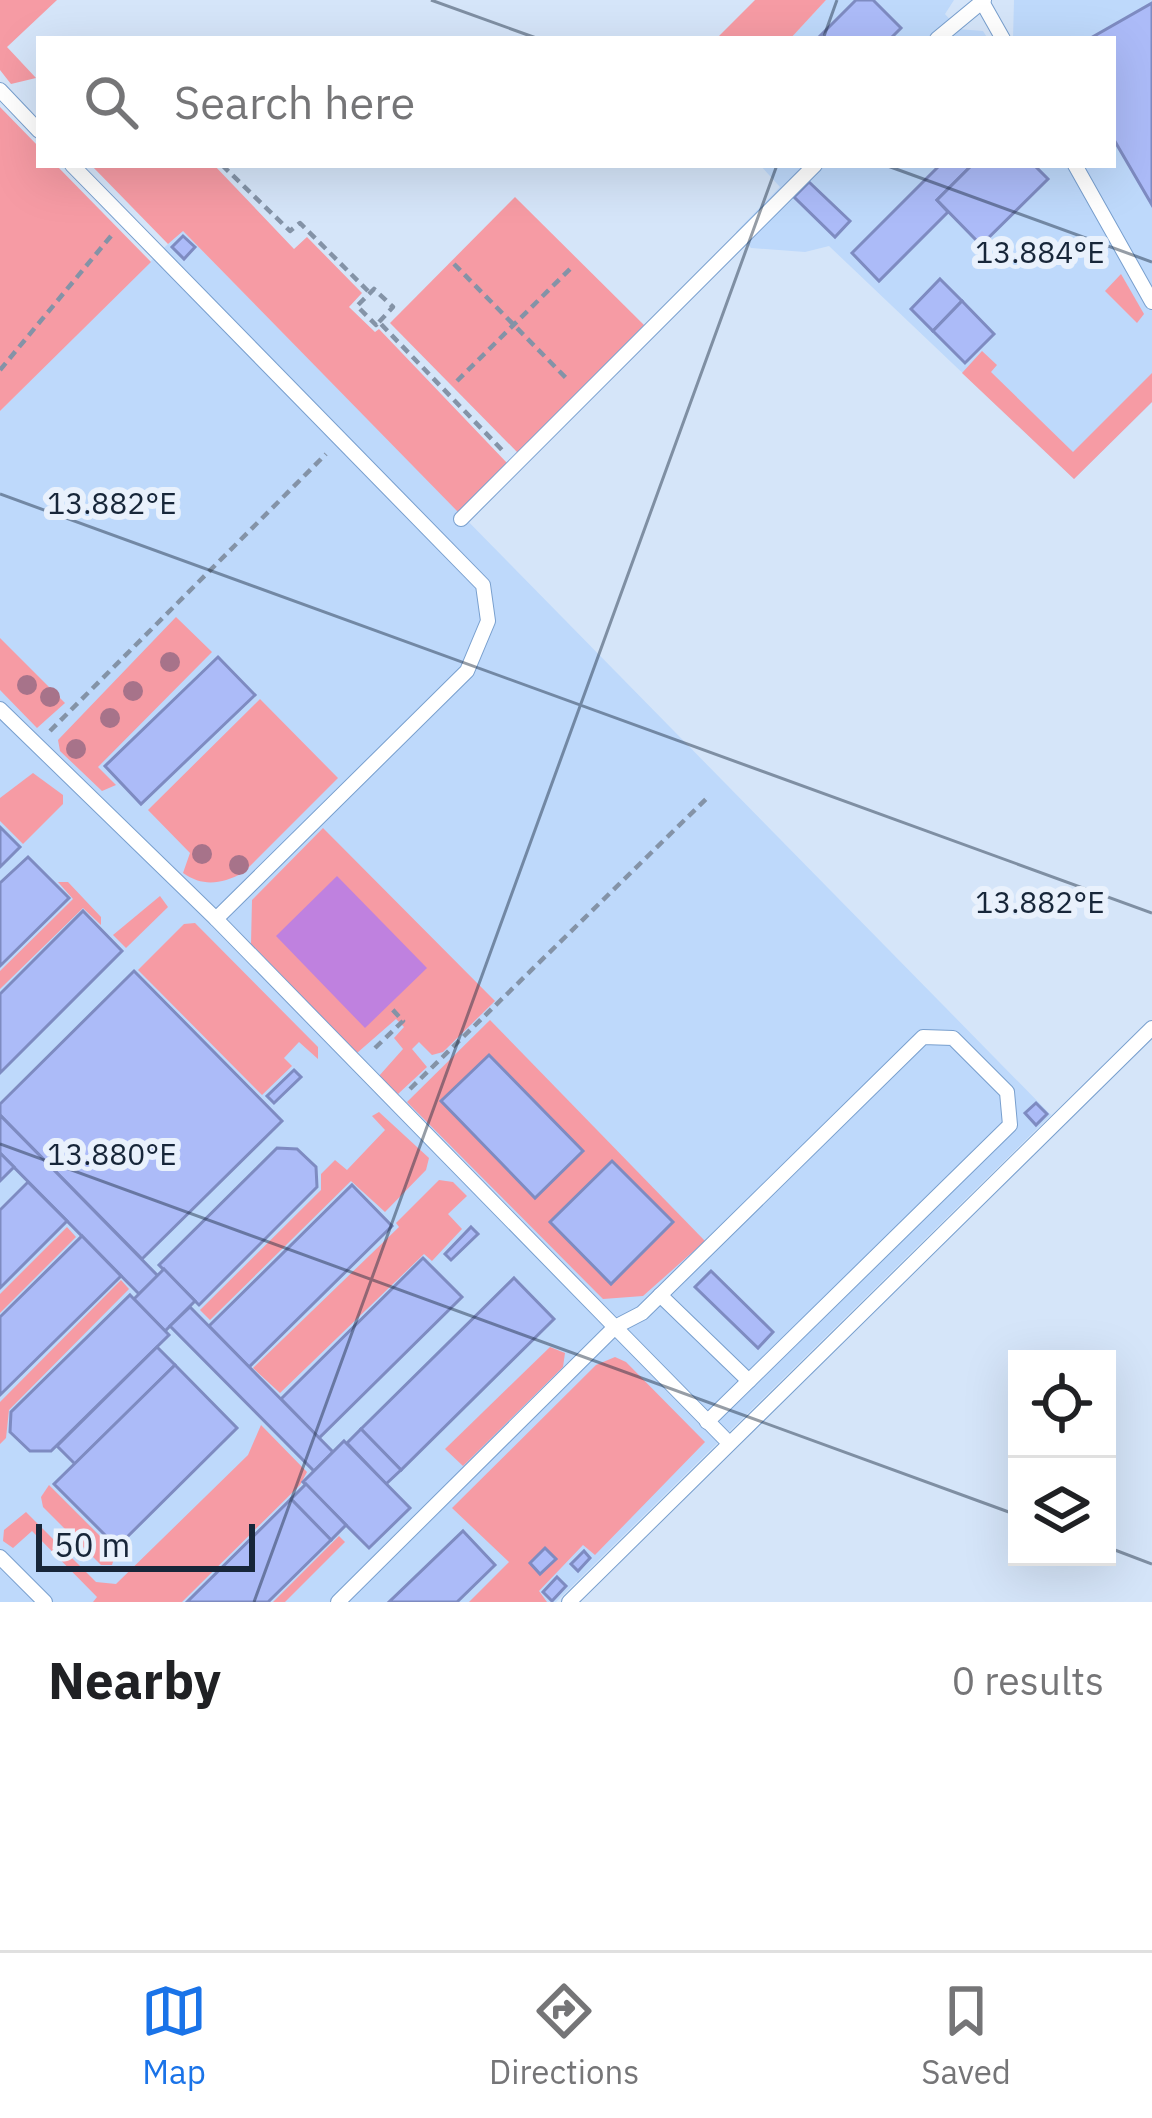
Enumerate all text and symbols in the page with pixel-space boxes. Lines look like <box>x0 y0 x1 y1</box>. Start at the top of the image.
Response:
search box <box>36 36 1116 168</box>
icon: search <box>78 69 144 135</box>
text: Search here <box>174 73 415 131</box>
text: 13.884°E <box>975 232 1105 271</box>
text: 13.882°E <box>47 483 177 522</box>
text: 13.882°E <box>975 882 1105 921</box>
text: 13.880°E <box>47 1134 177 1173</box>
map controls <box>1008 1350 1116 1566</box>
button: locate <box>1008 1350 1116 1458</box>
button: layers <box>1008 1458 1116 1566</box>
scale bar <box>36 1518 255 1571</box>
text: 50 m <box>54 1523 130 1566</box>
text: Nearby <box>48 1647 221 1713</box>
text: 0 results <box>952 1655 1104 1706</box>
tab: Map <box>141 1978 207 2093</box>
tab: Directions <box>489 1978 639 2093</box>
tab: Saved <box>921 1978 1011 2093</box>

